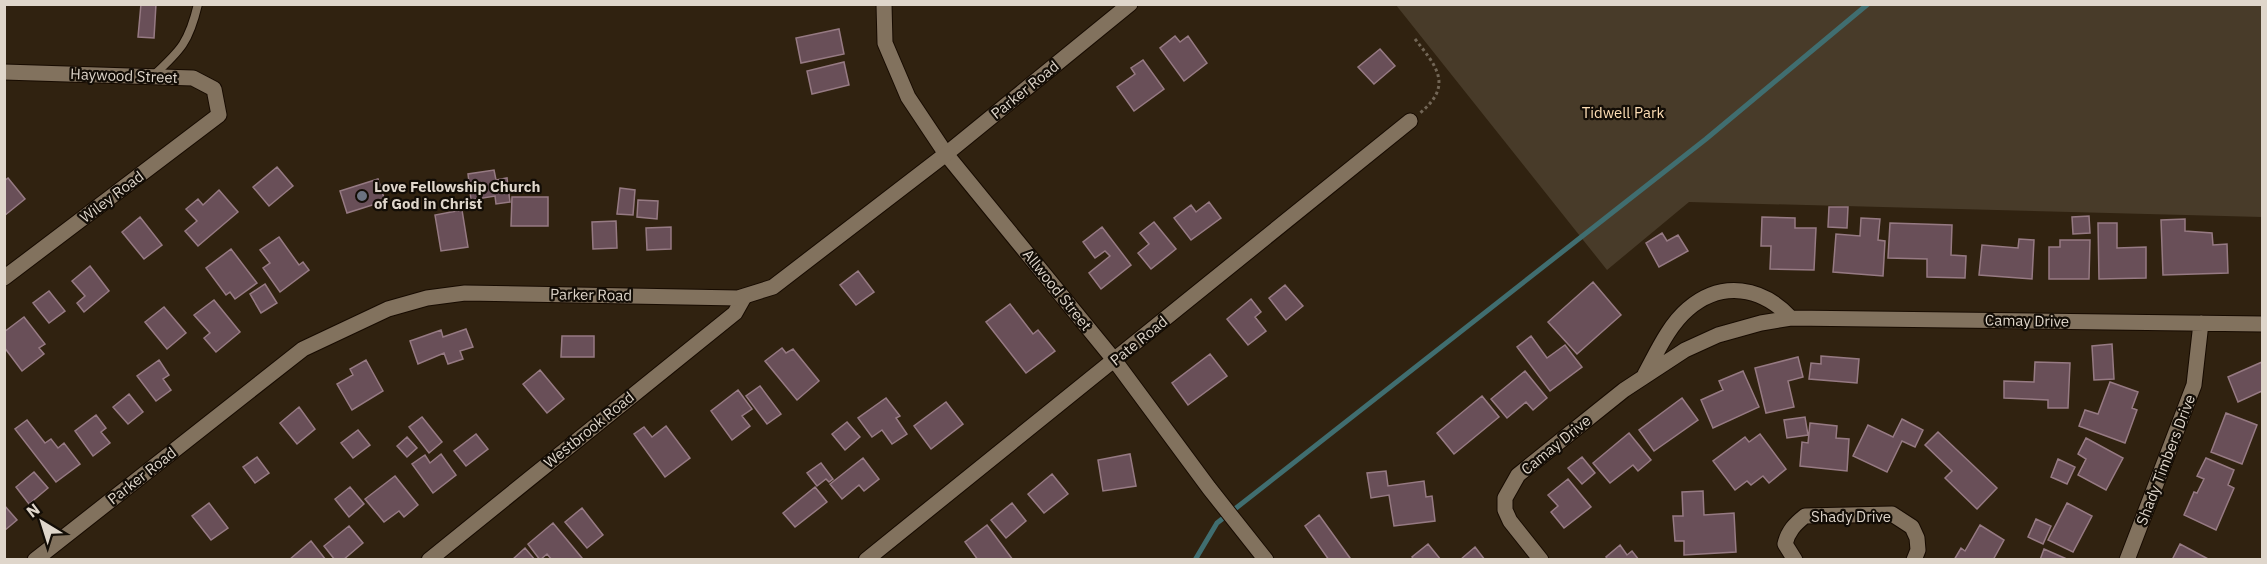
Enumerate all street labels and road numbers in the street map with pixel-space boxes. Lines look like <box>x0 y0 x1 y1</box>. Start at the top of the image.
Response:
street label: Parker Road <box>987 56 1062 123</box>
street label: Haywood Street <box>70 64 178 87</box>
street label: Wiley Road <box>76 166 147 227</box>
street label: Allwood Street <box>1019 245 1096 334</box>
street label: Parker Road <box>550 284 632 305</box>
street label: Camay Drive <box>1985 310 2069 331</box>
street label: Pate Road <box>1106 312 1171 370</box>
street label: Westbrook Road <box>540 387 638 472</box>
street label: Shady Timbers Drive <box>2132 392 2199 528</box>
street label: Camay Drive <box>1517 411 1594 478</box>
street label: Parker Road <box>104 443 180 508</box>
street label: Shady Drive <box>1811 507 1891 526</box>

